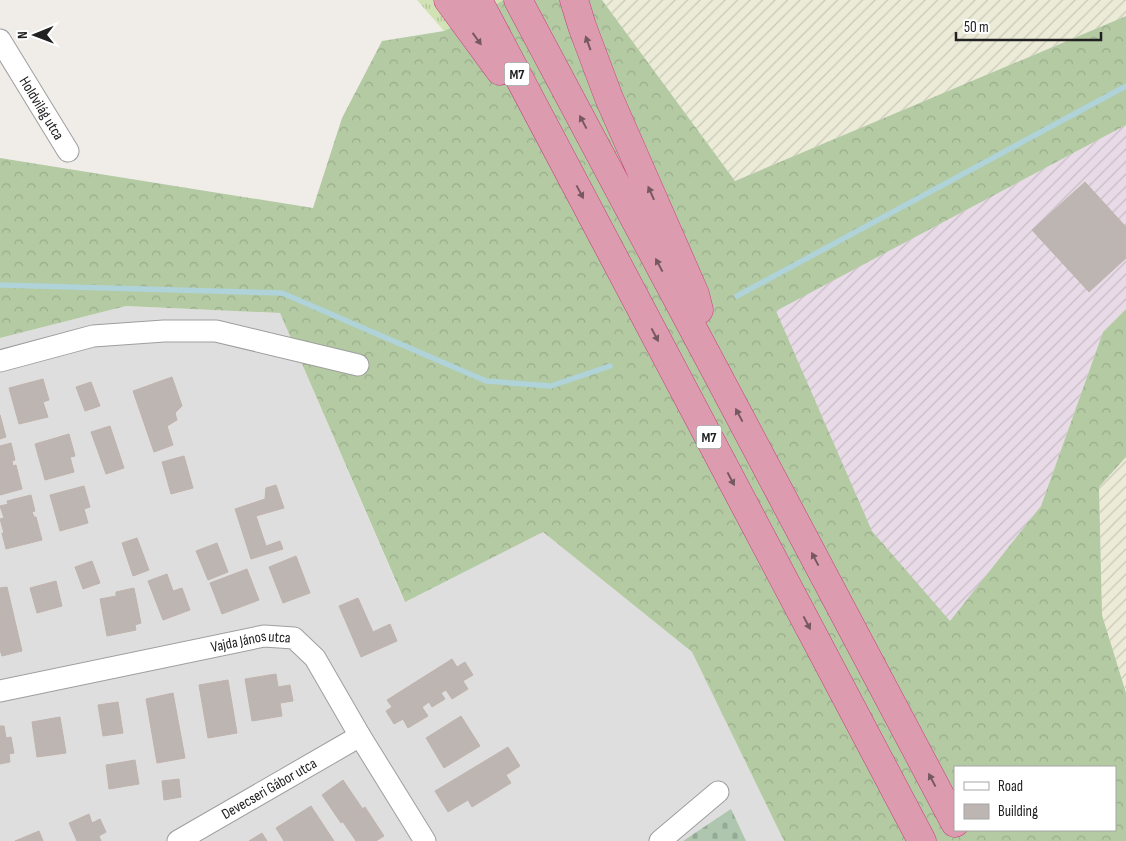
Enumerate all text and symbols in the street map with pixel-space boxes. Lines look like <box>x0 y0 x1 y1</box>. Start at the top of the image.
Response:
north arrow <box>10 10 60 60</box>
scale bar <box>956 10 1101 42</box>
text: 50 m <box>964 18 989 37</box>
text: N <box>14 31 31 39</box>
one-way arrow <box>472 32 482 46</box>
one-way arrow <box>584 35 592 50</box>
road number: M7 <box>504 62 530 86</box>
street label: Holdvilág utca <box>15 73 68 144</box>
one-way arrow <box>579 114 587 129</box>
one-way arrow <box>575 185 584 198</box>
one-way arrow <box>646 186 654 200</box>
one-way arrow <box>655 258 663 272</box>
one-way arrow <box>651 328 659 343</box>
one-way arrow <box>735 408 743 423</box>
road number: M7 <box>696 426 722 448</box>
one-way arrow <box>727 472 735 486</box>
one-way arrow <box>811 552 819 566</box>
one-way arrow <box>803 615 811 630</box>
street label: Vajda János utca <box>209 627 292 657</box>
street label: Devecseri Gábor utca <box>218 754 320 824</box>
legend <box>954 766 1116 831</box>
one-way arrow <box>928 773 936 787</box>
text: Road <box>998 777 1023 796</box>
text: Building <box>998 802 1038 821</box>

